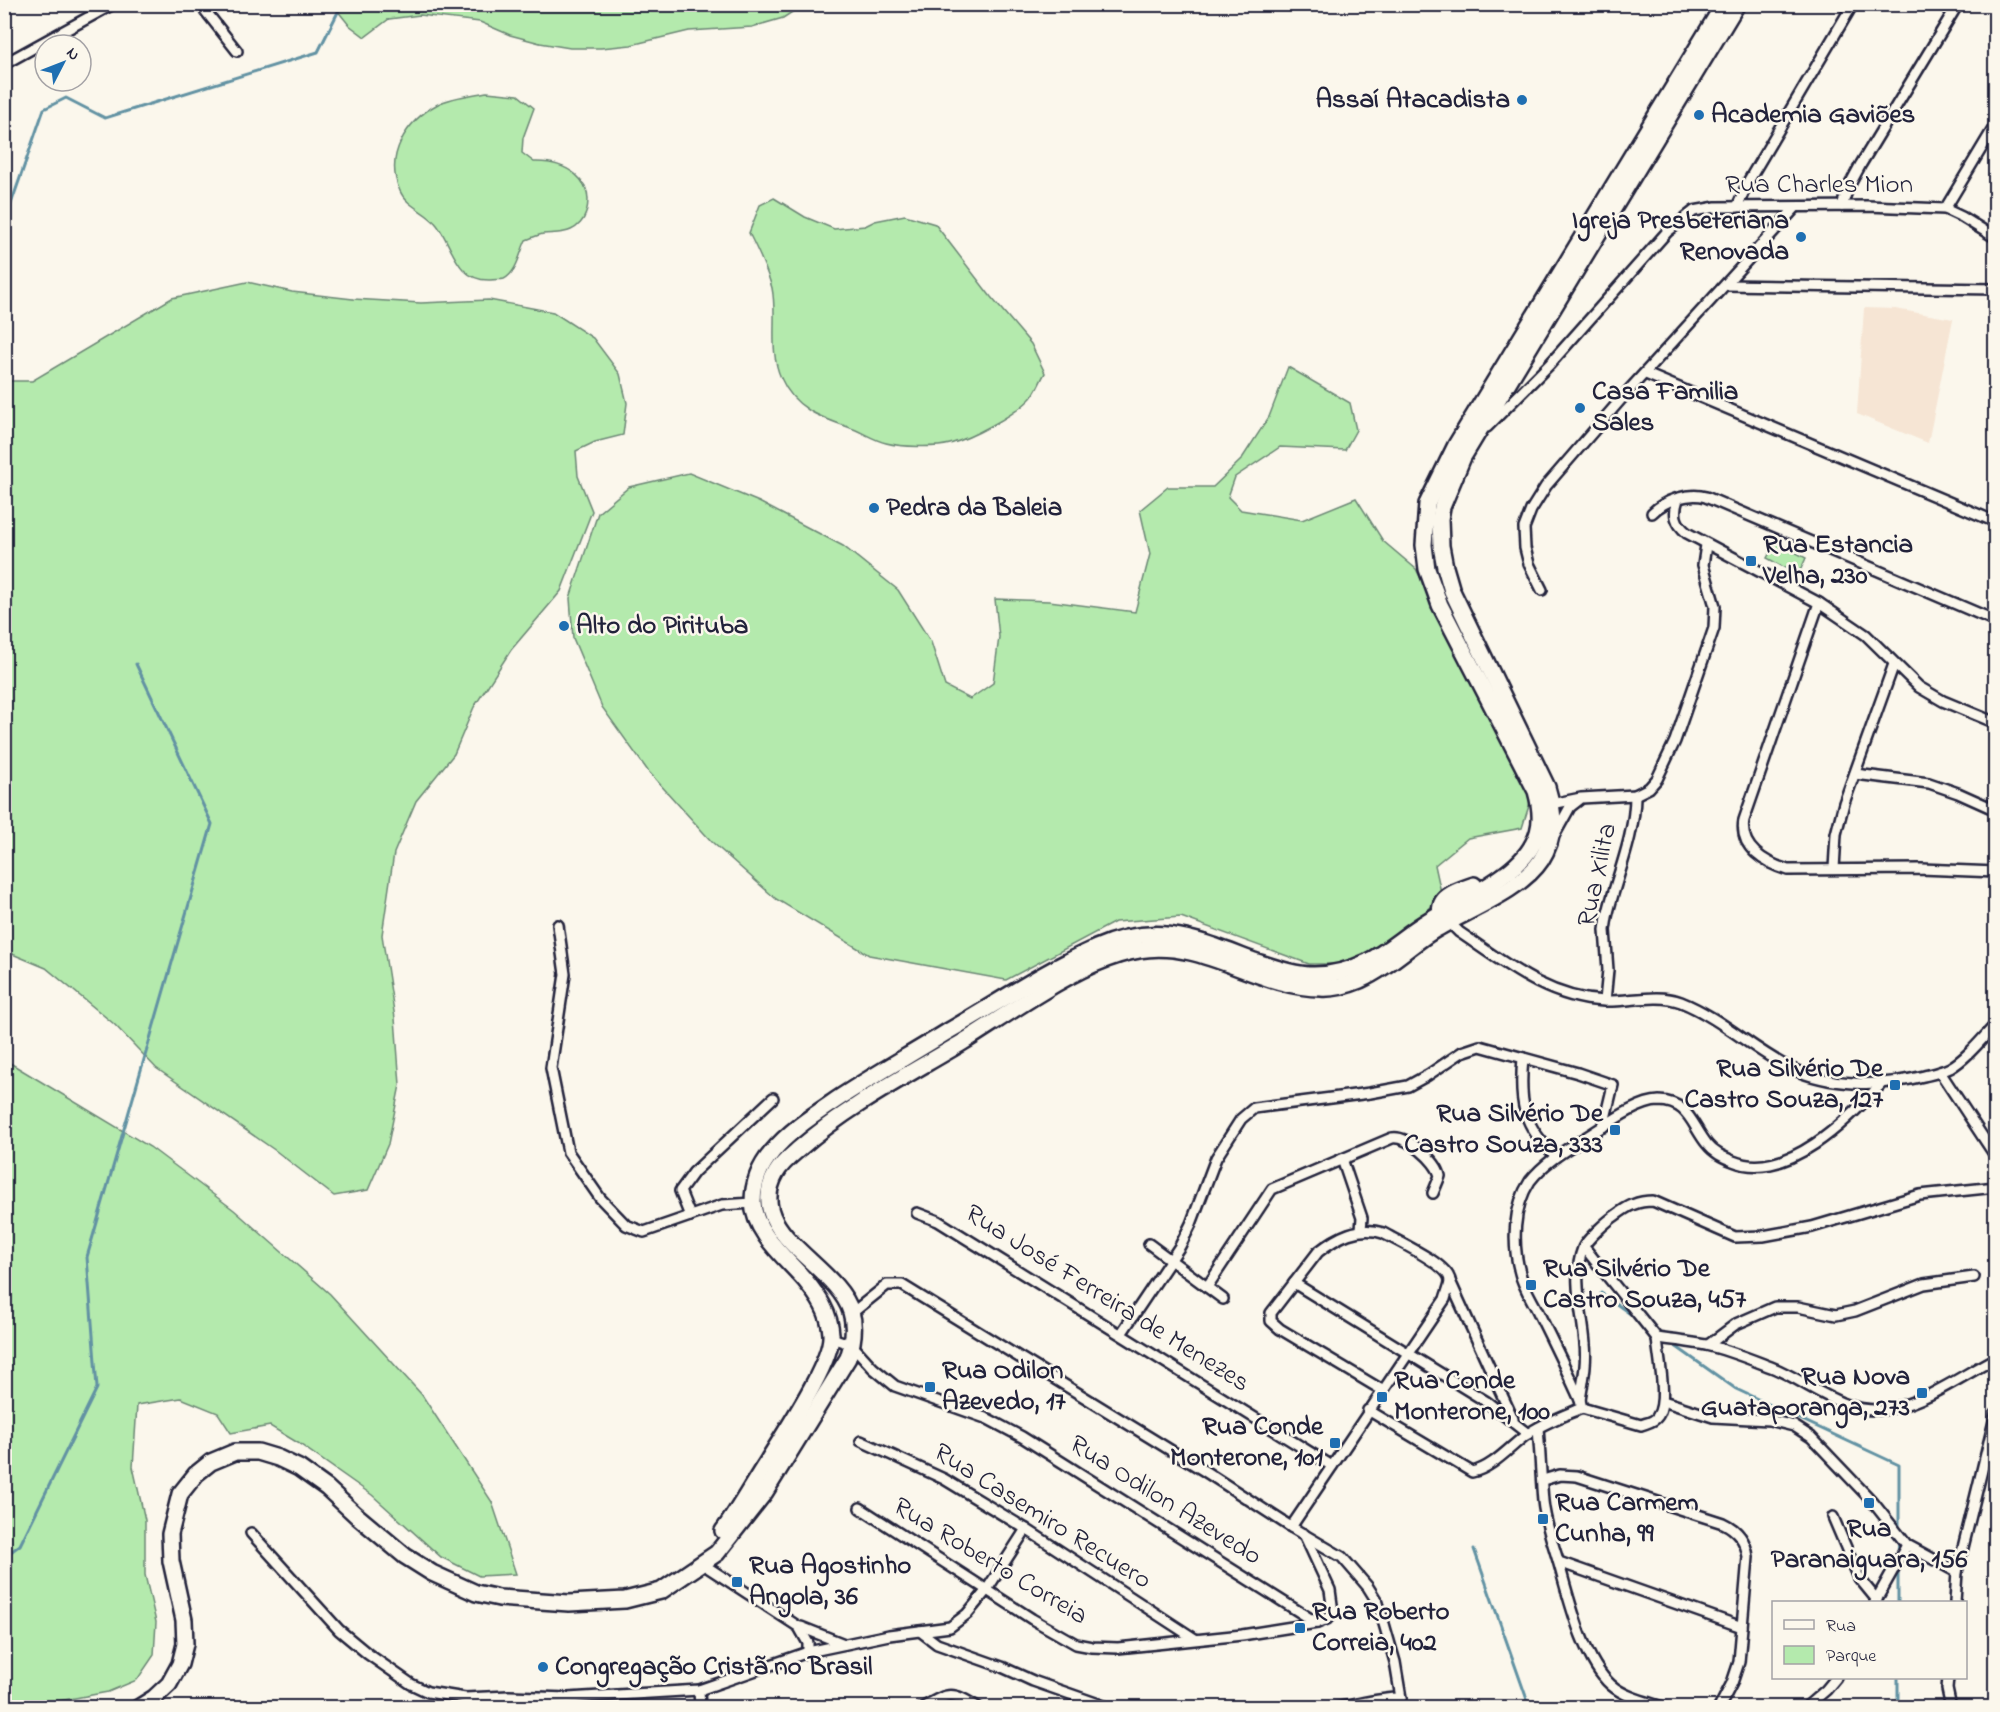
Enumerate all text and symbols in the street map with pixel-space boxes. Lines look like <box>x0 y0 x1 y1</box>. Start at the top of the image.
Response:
north arrow <box>33 33 93 93</box>
text: N <box>60 42 85 66</box>
place label: Assaí Atacadista <box>1315 81 1510 120</box>
marker: Assaí Atacadista <box>1515 93 1529 107</box>
place label: Academia Gaviões <box>1711 96 1915 135</box>
marker: Academia Gaviões <box>1692 108 1706 122</box>
street label: Rua Charles Mion <box>1725 166 1913 205</box>
place label: Igreja Presbeteriana Renovada <box>1572 202 1789 272</box>
marker: Igreja Presbeteriana Renovada <box>1794 230 1808 244</box>
place label: Casa Familia Sales <box>1592 373 1738 443</box>
marker: Casa Familia Sales <box>1573 401 1587 415</box>
place label: Pedra da Baleia <box>886 489 1062 528</box>
marker: Pedra da Baleia <box>867 501 881 515</box>
place label: Rua Estancia Velha, 230 <box>1762 526 1913 596</box>
marker: Rua Estancia Velha, 230 <box>1744 554 1758 568</box>
place label: Alto do Pirituba <box>576 607 748 646</box>
marker: Alto do Pirituba <box>557 619 571 633</box>
street label: Rua Xilita <box>1568 820 1628 930</box>
place label: Rua Silvério De Castro Souza, 127 <box>1684 1050 1884 1120</box>
marker: Rua Silvério De Castro Souza, 127 <box>1888 1078 1902 1092</box>
place label: Rua Silvério De Castro Souza, 333 <box>1404 1095 1604 1165</box>
marker: Rua Silvério De Castro Souza, 333 <box>1608 1123 1622 1137</box>
street label: Rua José Ferreira de Menezes <box>957 1195 1257 1403</box>
place label: Rua Silvério De Castro Souza, 457 <box>1543 1250 1747 1320</box>
marker: Rua Silvério De Castro Souza, 457 <box>1524 1278 1538 1292</box>
place label: Rua Odilon Azevedo, 17 <box>942 1352 1067 1422</box>
place label: Rua Nova Guataporanga, 273 <box>1701 1358 1910 1429</box>
place label: Rua Conde Monterone, 100 <box>1394 1362 1550 1432</box>
marker: Rua Odilon Azevedo, 17 <box>923 1380 937 1394</box>
marker: Rua Nova Guataporanga, 273 <box>1915 1386 1929 1400</box>
marker: Rua Conde Monterone, 100 <box>1375 1390 1389 1404</box>
place label: Rua Conde Monterone, 101 <box>1170 1408 1324 1478</box>
street label: Rua Odilon Azevedo <box>1061 1426 1269 1576</box>
street label: Rua Casemiro Recuero <box>925 1434 1159 1600</box>
marker: Rua Conde Monterone, 101 <box>1328 1436 1342 1450</box>
place label: Rua Carmem Cunha, 99 <box>1555 1484 1698 1554</box>
street label: Rua Roberto Correia <box>885 1488 1095 1636</box>
marker: Rua Paranaiguara, 156 <box>1862 1496 1876 1510</box>
place label: Rua Paranaiguara, 156 <box>1771 1510 1967 1581</box>
marker: Rua Carmem Cunha, 99 <box>1536 1512 1550 1526</box>
place label: Rua Agostinho Angola, 36 <box>749 1547 911 1618</box>
marker: Rua Agostinho Angola, 36 <box>730 1575 744 1589</box>
place label: Rua Roberto Correia, 402 <box>1312 1593 1450 1663</box>
legend <box>1772 1601 1967 1679</box>
text: Rua <box>1826 1614 1856 1640</box>
marker: Rua Roberto Correia, 402 <box>1293 1621 1307 1635</box>
text: Parque <box>1826 1644 1877 1670</box>
place label: Congregação Cristã no Brasil <box>555 1648 873 1688</box>
marker: Congregação Cristã no Brasil <box>536 1660 550 1674</box>

